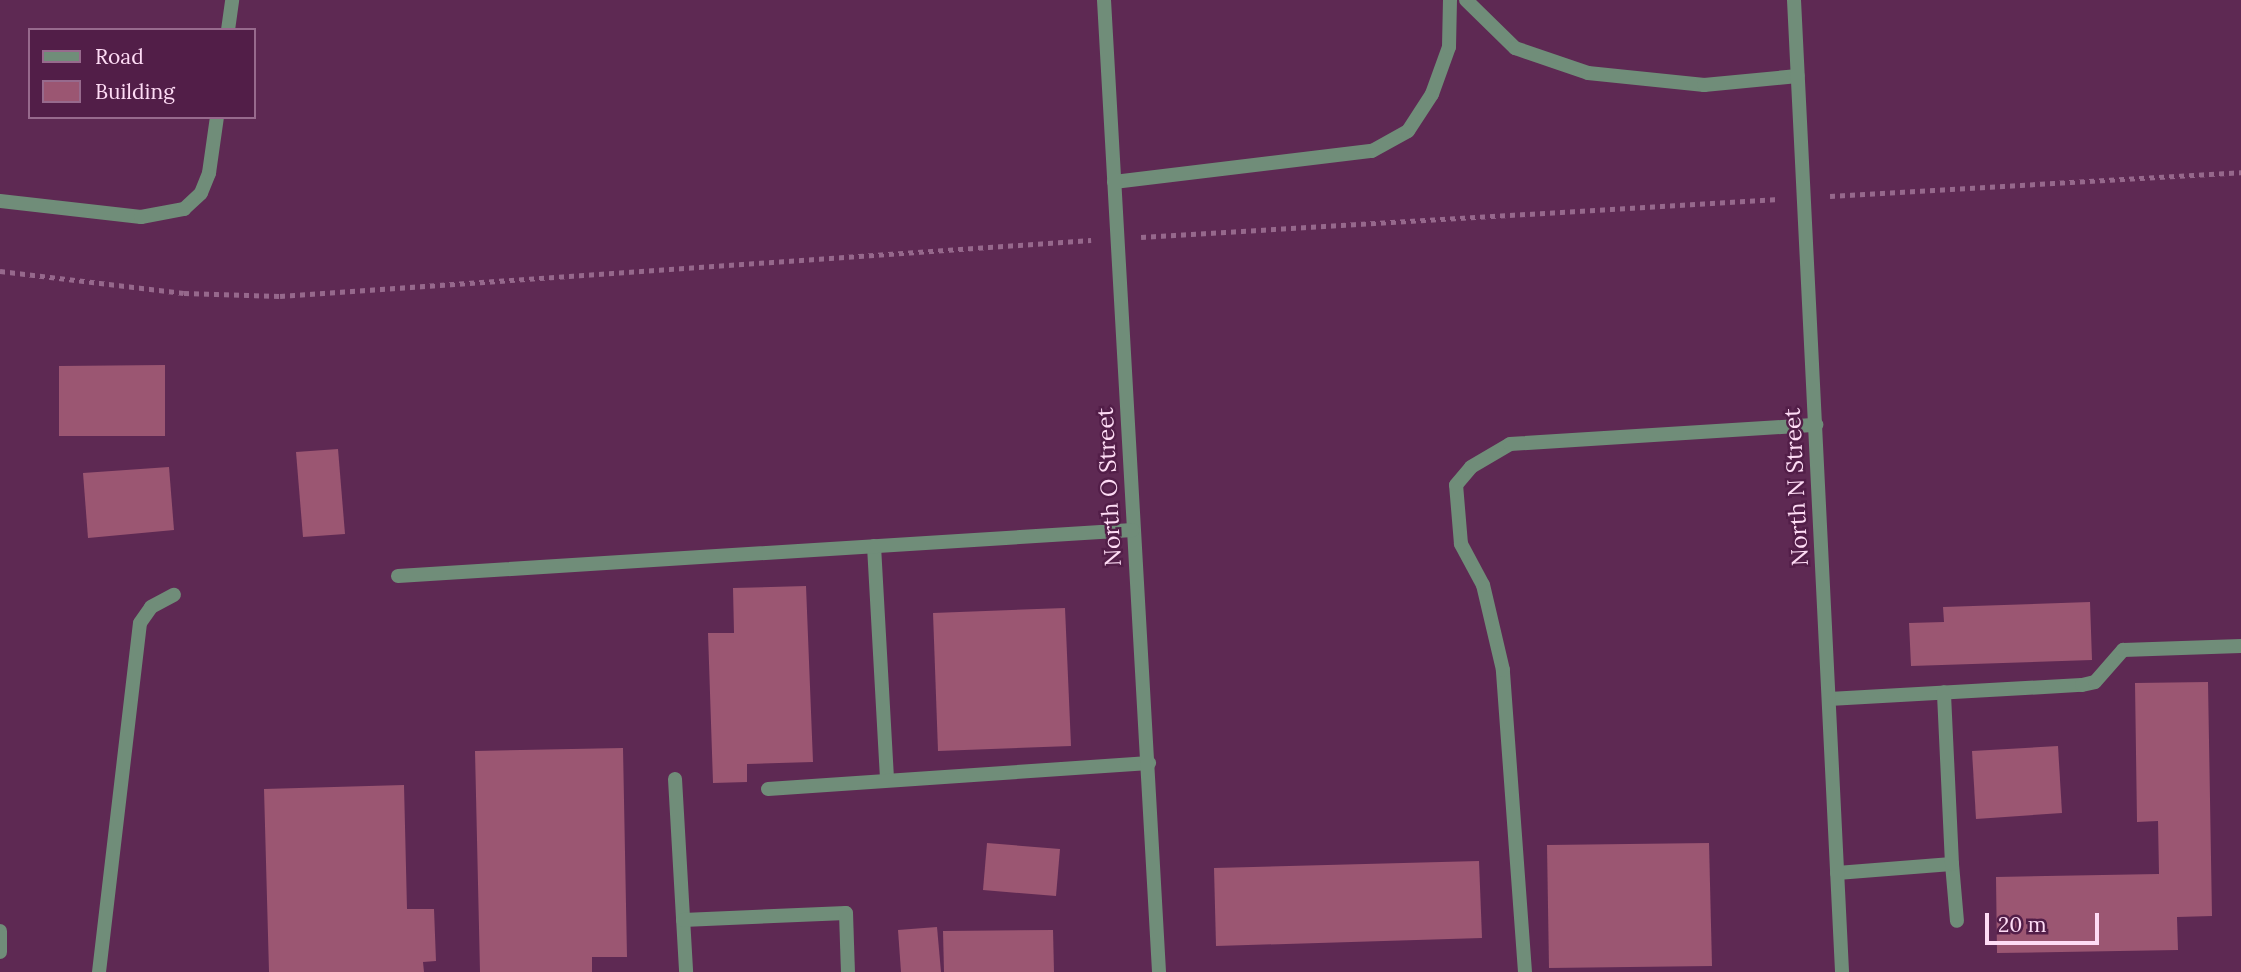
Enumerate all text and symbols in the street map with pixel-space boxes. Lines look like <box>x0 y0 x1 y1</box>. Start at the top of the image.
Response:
legend <box>28 28 256 119</box>
text: Road <box>95 43 144 70</box>
text: Building <box>95 78 175 105</box>
street label: North O Street <box>1091 407 1127 567</box>
street label: North N Street <box>1778 407 1814 567</box>
scale bar <box>1989 898 2103 942</box>
text: 20 m <box>1998 911 2047 938</box>

